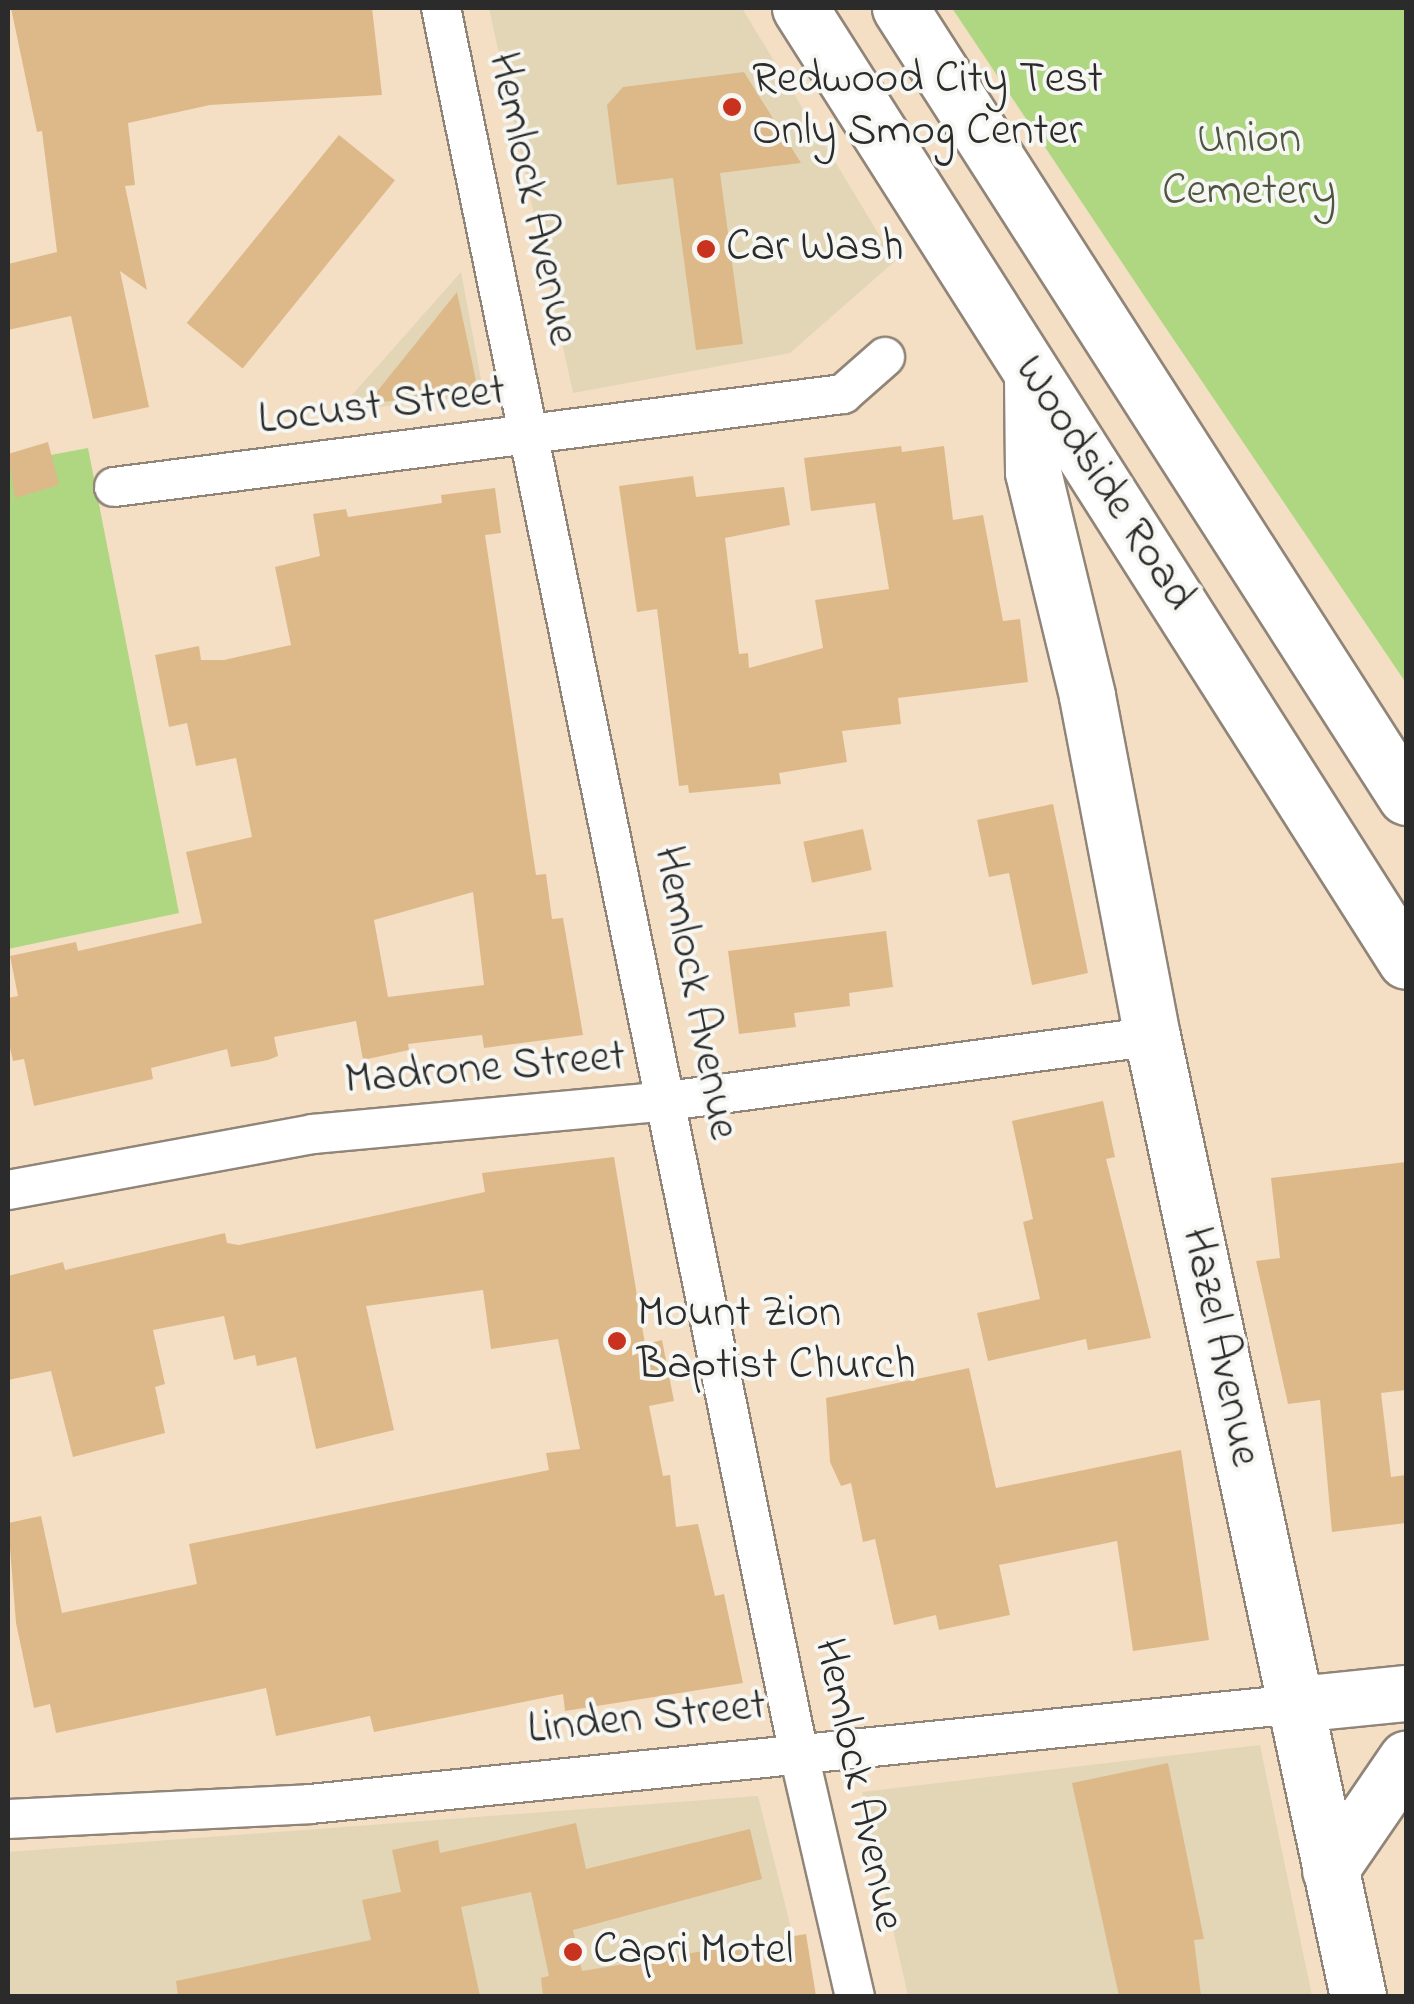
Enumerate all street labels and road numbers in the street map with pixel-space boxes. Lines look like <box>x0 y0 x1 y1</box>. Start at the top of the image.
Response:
street label: Hemlock Avenue <box>474 48 588 350</box>
street label: Woodside Road <box>1001 347 1205 621</box>
street label: Locust Street <box>255 365 509 449</box>
street label: Hemlock Avenue <box>639 842 749 1144</box>
street label: Madrone Street <box>343 1031 627 1109</box>
street label: Hazel Avenue <box>1167 1223 1271 1471</box>
street label: Hemlock Avenue <box>800 1634 914 1936</box>
street label: Linden Street <box>525 1680 769 1758</box>

